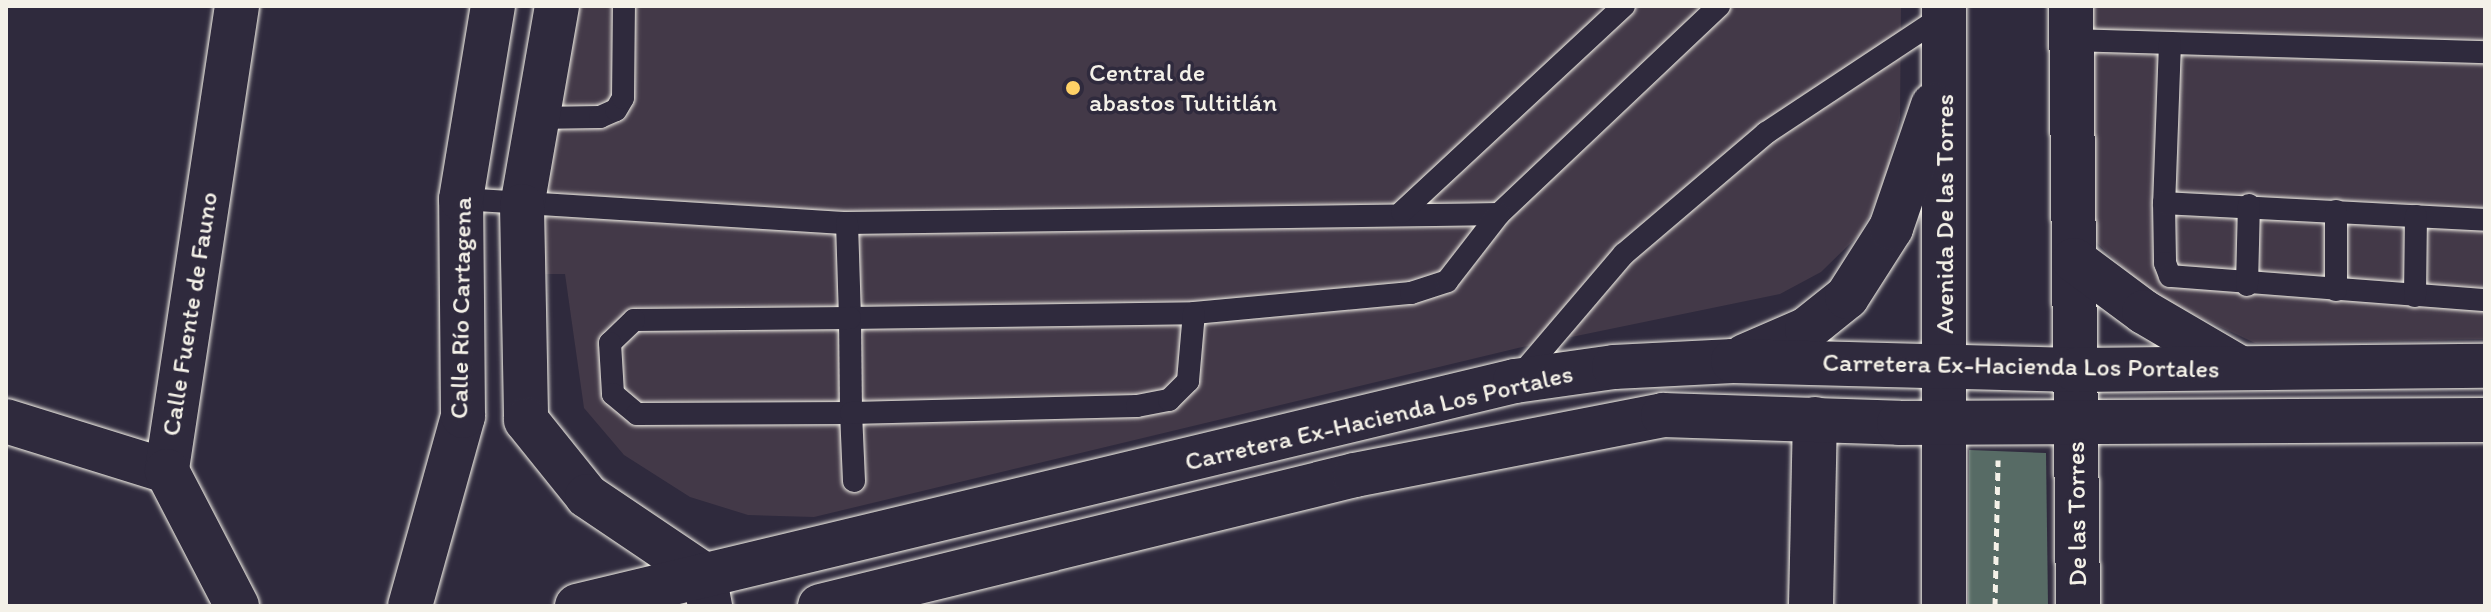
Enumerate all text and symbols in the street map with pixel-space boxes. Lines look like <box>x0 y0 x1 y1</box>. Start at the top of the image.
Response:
place label: Central de abastos Tultitlán <box>1089 57 1276 118</box>
marker: Central de abastos Tultitlán <box>1064 79 1082 97</box>
street label: Avenida De las Torres <box>1929 95 1961 333</box>
street label: Calle Fuente de Fauno <box>155 190 225 438</box>
street label: Calle Río Cartagena <box>443 197 479 419</box>
street label: Carretera Ex-Hacienda Los Portales <box>1821 347 2221 385</box>
street label: Carretera Ex-Hacienda Los Portales <box>1181 358 1577 478</box>
street label: De las Torres <box>2060 442 2094 586</box>

